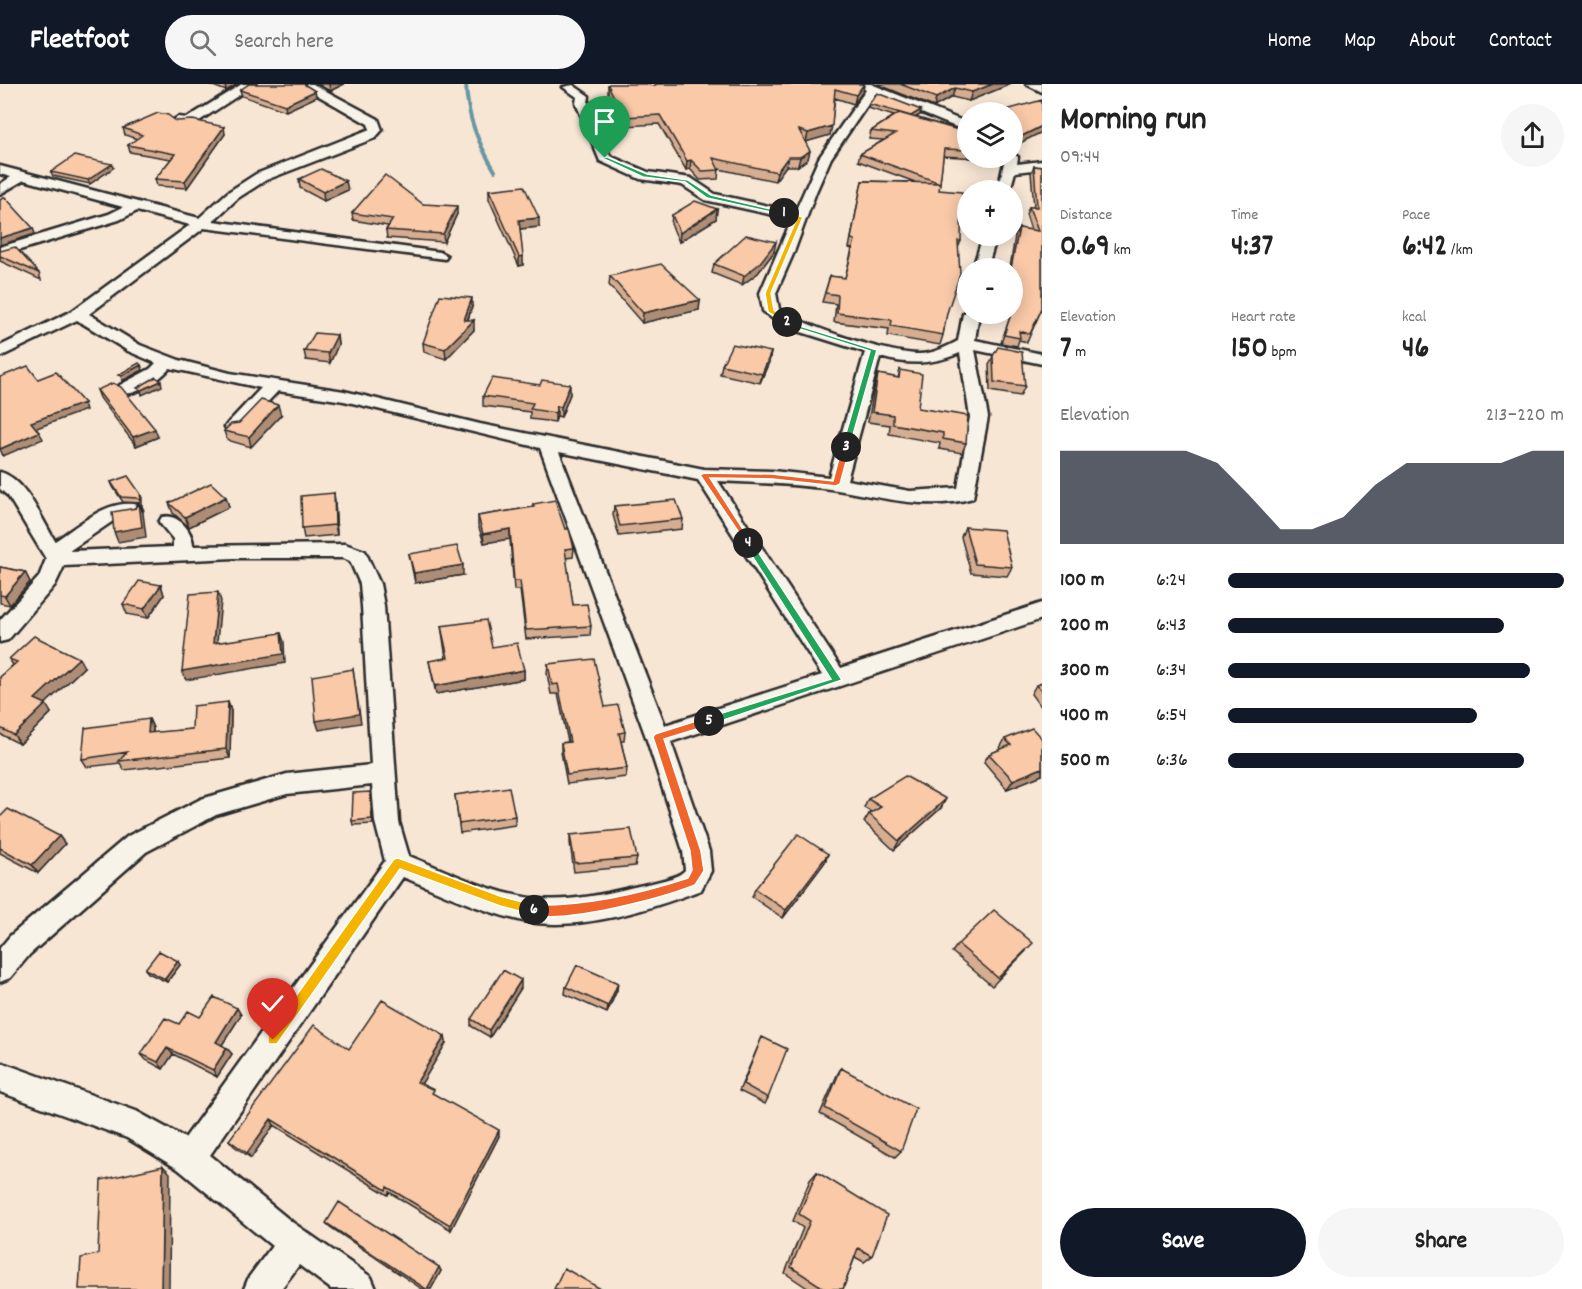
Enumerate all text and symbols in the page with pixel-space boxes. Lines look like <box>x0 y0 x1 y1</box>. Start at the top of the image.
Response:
search box <box>165 15 585 69</box>
text: Fleetfoot <box>30 22 129 62</box>
icon: search <box>186 26 219 59</box>
text: Search here <box>234 27 334 58</box>
text: Home <box>1267 27 1311 57</box>
text: Map <box>1344 27 1376 57</box>
text: About <box>1409 27 1456 57</box>
text: Contact <box>1489 27 1552 57</box>
pin <box>579 96 630 158</box>
text: Morning run <box>1060 98 1207 145</box>
map controls <box>957 102 1023 324</box>
button: layers <box>957 102 1023 168</box>
button: share <box>1501 104 1564 167</box>
icon: arrive <box>588 105 621 138</box>
text: 09:44 <box>1060 144 1100 172</box>
button: + <box>957 180 1023 246</box>
pin: 1 <box>769 198 799 228</box>
text: 1 <box>782 201 786 224</box>
text: Distance <box>1060 204 1112 227</box>
text: Time <box>1231 204 1258 227</box>
text: Pace <box>1402 204 1430 227</box>
text: 0.69 <box>1060 227 1110 270</box>
text: 4:37 <box>1231 227 1273 270</box>
text: 6:42 <box>1402 227 1447 270</box>
text: km <box>1110 239 1131 262</box>
text: /km <box>1447 239 1473 262</box>
button: − <box>957 258 1023 324</box>
text: Elevation <box>1060 306 1116 329</box>
text: Heart rate <box>1231 306 1296 329</box>
text: kcal <box>1402 306 1426 329</box>
pin: 2 <box>772 307 802 337</box>
text: 2 <box>784 310 791 333</box>
text: 7 <box>1060 329 1072 372</box>
text: 150 <box>1231 329 1268 372</box>
text: 46 <box>1402 329 1429 372</box>
text: m <box>1072 341 1086 364</box>
text: bpm <box>1268 341 1297 364</box>
text: Elevation <box>1060 402 1130 430</box>
text: 213–220 m <box>1485 402 1564 430</box>
pin: 3 <box>831 432 861 462</box>
text: 3 <box>842 435 850 458</box>
pin: 4 <box>733 528 763 558</box>
text: 4 <box>745 531 751 554</box>
text: 100 m <box>1060 567 1105 595</box>
text: 6:24 <box>1156 567 1186 595</box>
text: 200 m <box>1060 612 1109 640</box>
text: 6:43 <box>1156 612 1186 640</box>
text: 300 m <box>1060 657 1109 685</box>
text: 6:34 <box>1156 657 1186 685</box>
text: 400 m <box>1060 702 1108 730</box>
text: 6:54 <box>1156 702 1187 730</box>
pin: 5 <box>694 706 724 736</box>
text: 5 <box>705 709 713 732</box>
text: 500 m <box>1060 747 1109 775</box>
text: 6:36 <box>1156 747 1188 775</box>
pin: 6 <box>519 895 549 925</box>
text: 6 <box>530 898 538 921</box>
pin <box>247 978 298 1040</box>
icon: check <box>256 987 289 1020</box>
button: Save <box>1060 1208 1306 1277</box>
button: Share <box>1318 1208 1564 1277</box>

